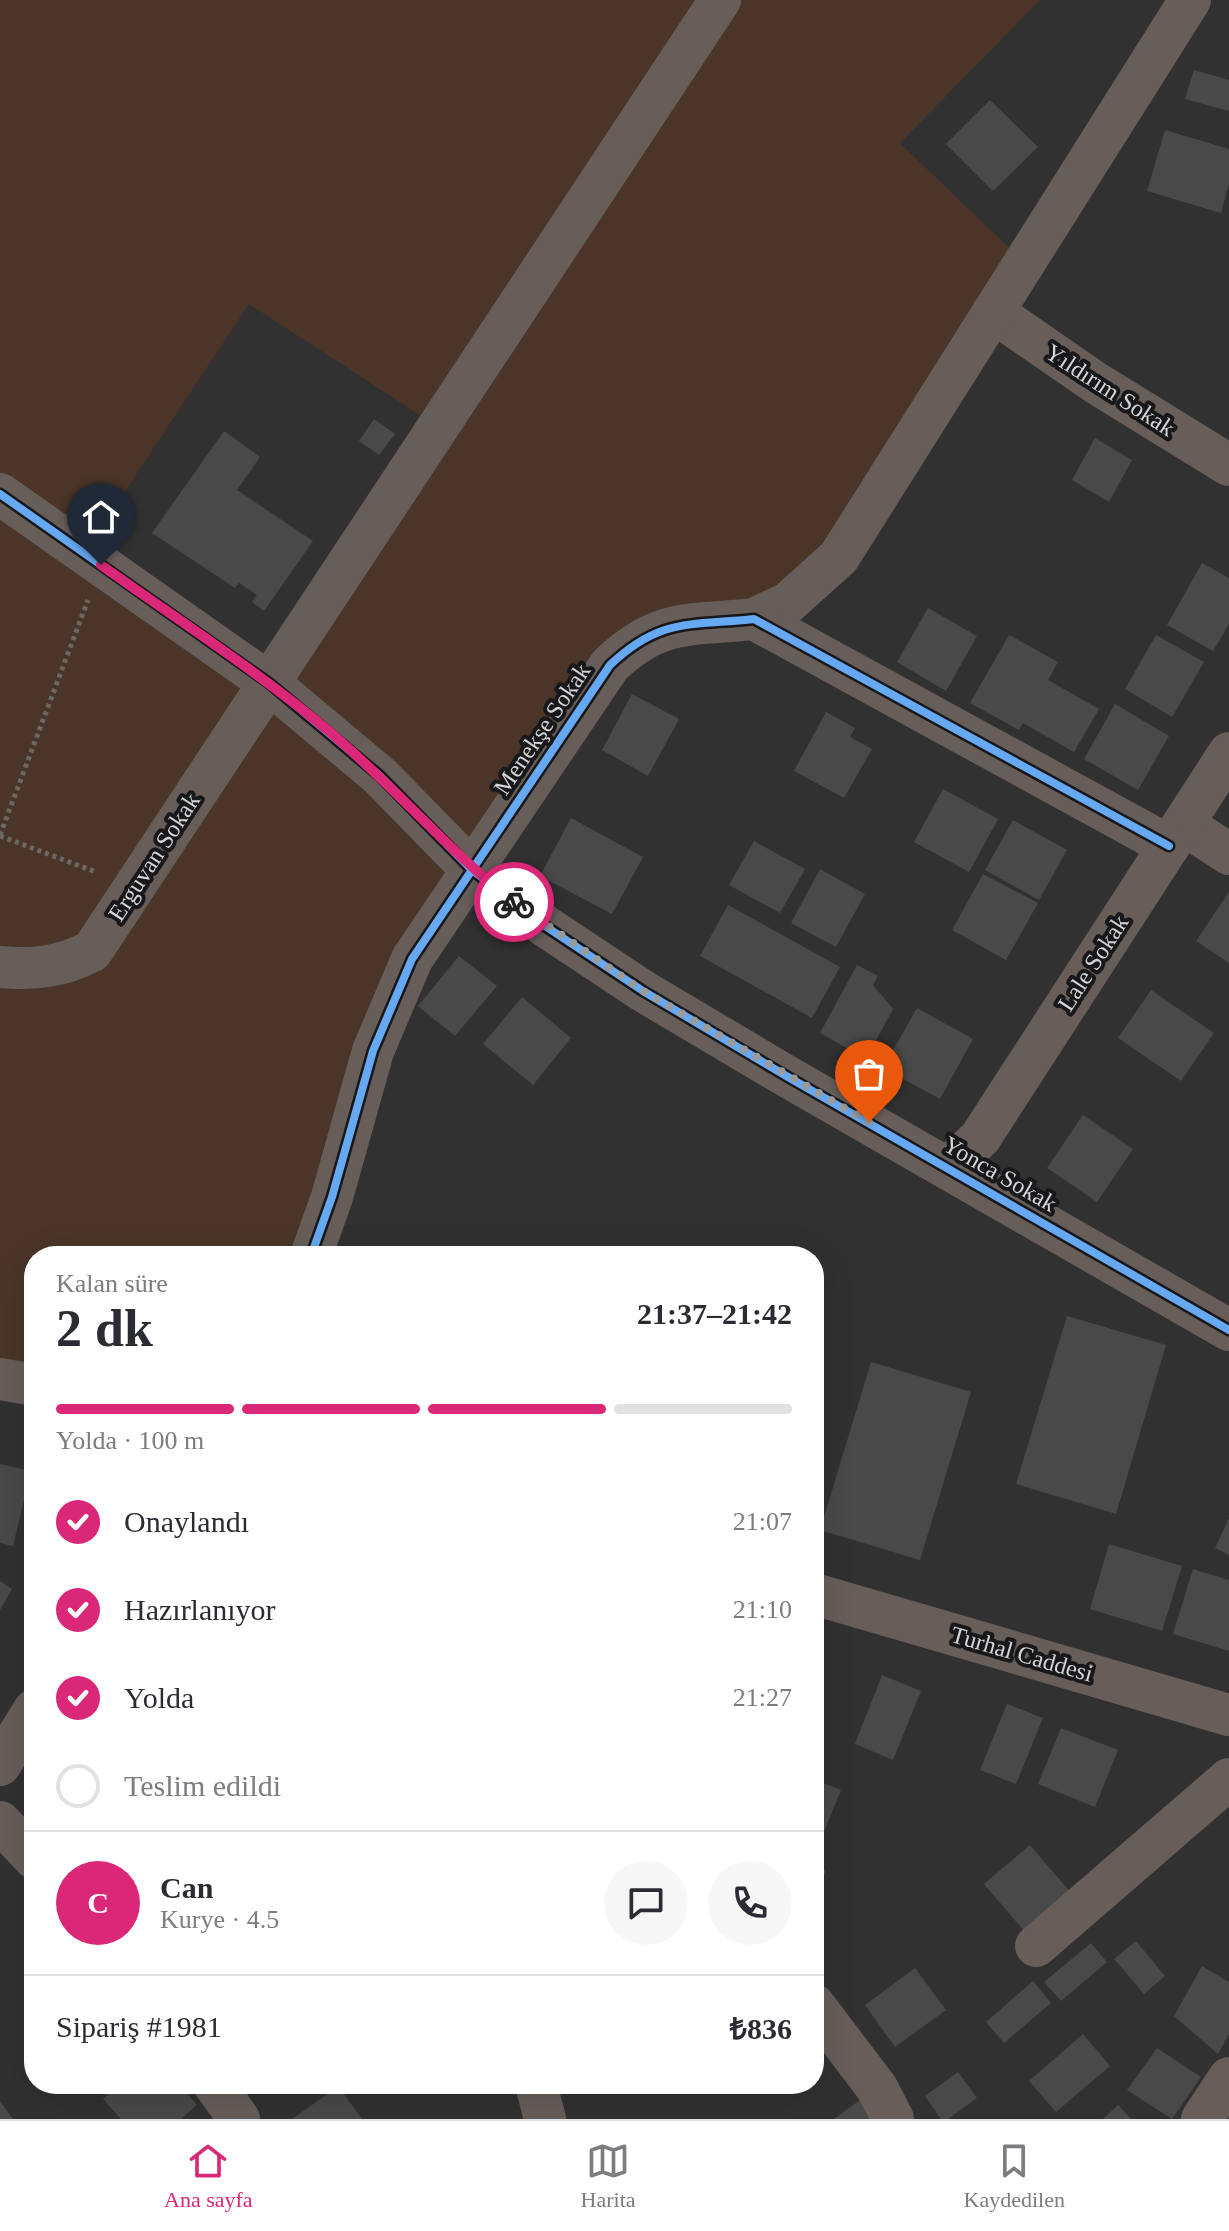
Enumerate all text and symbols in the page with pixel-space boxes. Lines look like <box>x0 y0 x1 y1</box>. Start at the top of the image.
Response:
street label: Yıldırım Sokak <box>1041 339 1179 441</box>
pin <box>67 483 135 565</box>
icon: home <box>79 495 123 539</box>
street label: Menekşe Sokak <box>489 658 595 800</box>
street label: Erguvan Sokak <box>103 788 205 926</box>
courier <box>474 862 554 942</box>
icon: bike <box>492 880 536 924</box>
street label: Lale Sokak <box>1053 910 1133 1016</box>
pin <box>835 1040 903 1122</box>
icon: bag <box>847 1052 891 1096</box>
street label: Yonca Sokak <box>939 1131 1061 1217</box>
text: Kalan süre <box>56 1269 168 1298</box>
text: 21:37–21:42 <box>637 1297 792 1330</box>
text: 2 dk <box>56 1300 153 1357</box>
text: Yolda · 100 m <box>56 1426 204 1455</box>
icon: check <box>56 1500 100 1544</box>
text: Onaylandı <box>124 1505 249 1538</box>
text: 21:07 <box>733 1507 792 1536</box>
icon: check <box>56 1588 100 1632</box>
text: Hazırlanıyor <box>124 1593 276 1626</box>
text: 21:10 <box>733 1595 792 1624</box>
street label: Turhal Caddesi <box>948 1621 1096 1687</box>
icon: check <box>56 1676 100 1720</box>
text: Yolda <box>124 1681 194 1714</box>
text: 21:27 <box>733 1683 792 1712</box>
text: Teslim edildi <box>124 1769 281 1802</box>
button: chat <box>604 1861 688 1945</box>
button: phone <box>708 1861 792 1945</box>
text: Can <box>160 1871 213 1904</box>
text: C <box>87 1886 109 1919</box>
text: Kurye · 4.5 <box>160 1905 279 1934</box>
text: Sipariş #1981 <box>56 2010 222 2043</box>
text: ₺836 <box>730 2012 792 2045</box>
tab: Ana sayfa <box>164 2139 253 2213</box>
tab: Harita <box>581 2139 636 2213</box>
tab: Kaydedilen <box>964 2139 1065 2213</box>

